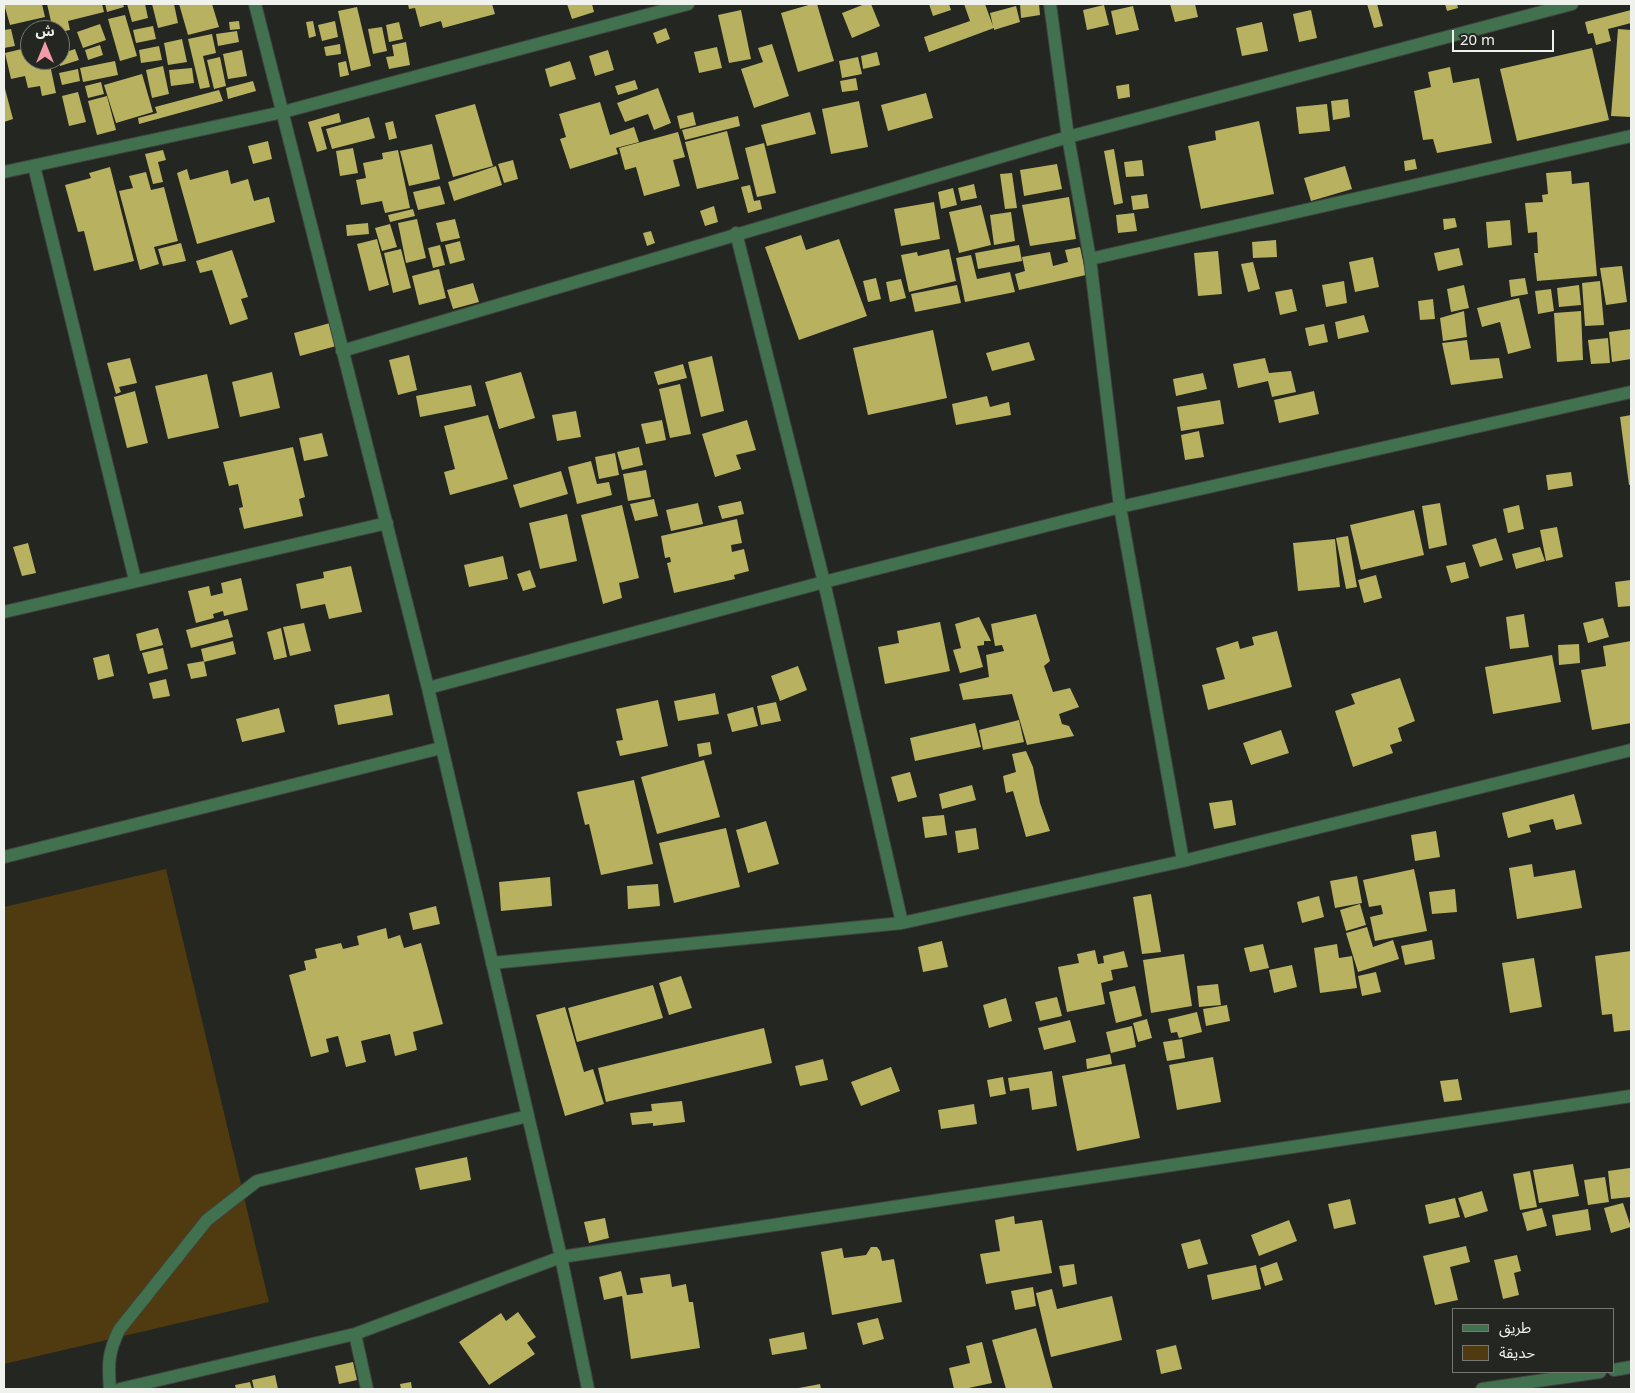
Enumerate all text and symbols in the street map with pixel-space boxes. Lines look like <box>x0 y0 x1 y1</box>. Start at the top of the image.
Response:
north arrow <box>20 20 70 70</box>
scale bar <box>1455 20 1558 52</box>
text: ش <box>35 21 55 40</box>
text: 20 m <box>1460 29 1495 49</box>
legend <box>1452 1308 1615 1373</box>
text: طريق <box>1499 1317 1531 1337</box>
text: حديقة <box>1499 1342 1535 1362</box>

